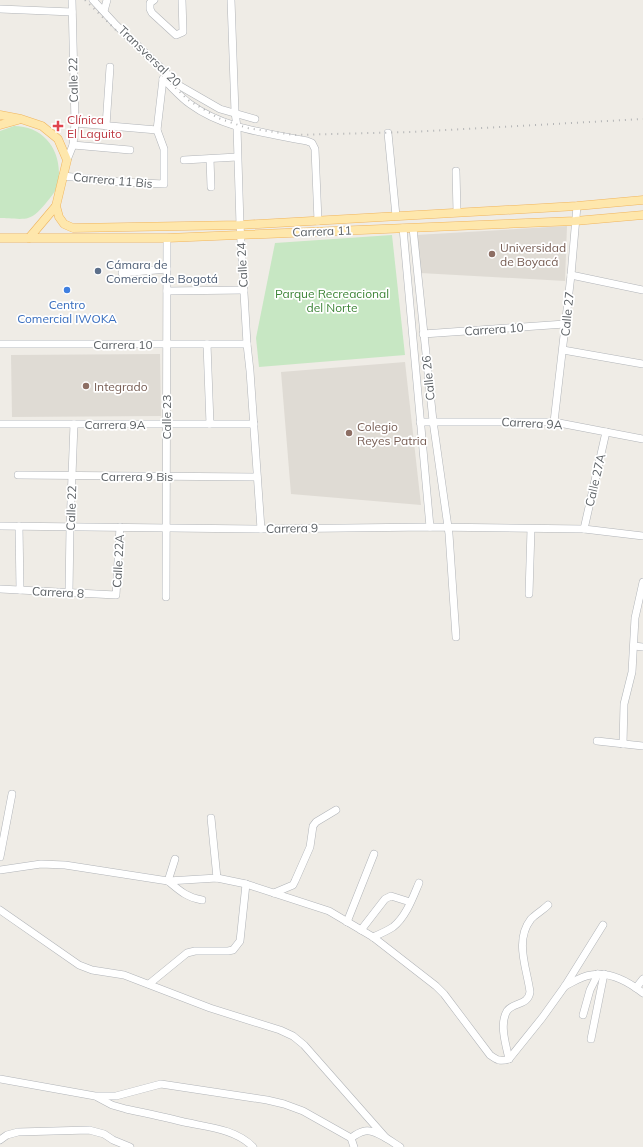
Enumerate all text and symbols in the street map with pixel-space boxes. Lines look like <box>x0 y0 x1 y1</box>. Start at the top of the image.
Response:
street label: Transversal 20 <box>116 22 184 90</box>
street label: Calle 22 <box>65 57 81 103</box>
place label: Clínica El Laguito <box>67 112 122 141</box>
marker: Clínica El Laguito <box>52 120 64 132</box>
street label: Carrera 11 Bis <box>73 169 153 191</box>
street label: Carrera 11 <box>292 222 352 240</box>
place label: Universidad de Boyacá <box>500 240 566 269</box>
street label: Calle 24 <box>233 242 251 288</box>
marker: Universidad de Boyacá <box>487 249 497 259</box>
place label: Cámara de Comercio de Bogotá <box>106 257 218 286</box>
marker: Cámara de Comercio de Bogotá <box>93 266 103 276</box>
marker: Centro Comercial IWOKA <box>62 285 72 295</box>
park label: Parque Recreacional del Norte <box>275 286 389 315</box>
street label: Calle 27 <box>557 291 577 337</box>
place label: Centro Comercial IWOKA <box>17 297 117 326</box>
street label: Carrera 10 <box>464 319 524 339</box>
street label: Carrera 10 <box>93 337 153 352</box>
street label: Calle 26 <box>418 355 438 401</box>
place label: Integrado <box>94 379 148 394</box>
marker: Integrado <box>81 381 91 391</box>
street label: Calle 23 <box>159 395 174 439</box>
street label: Carrera 9A <box>501 414 563 432</box>
street label: Carrera 9A <box>84 417 146 432</box>
place label: Colegio Reyes Patria <box>357 419 427 448</box>
marker: Colegio Reyes Patria <box>344 428 354 438</box>
street label: Calle 27A <box>582 452 608 508</box>
street label: Carrera 9 Bis <box>101 469 173 484</box>
street label: Calle 22 <box>63 485 79 531</box>
street label: Carrera 9 <box>266 520 318 536</box>
street label: Calle 22A <box>109 534 127 588</box>
street label: Carrera 8 <box>32 583 84 601</box>

